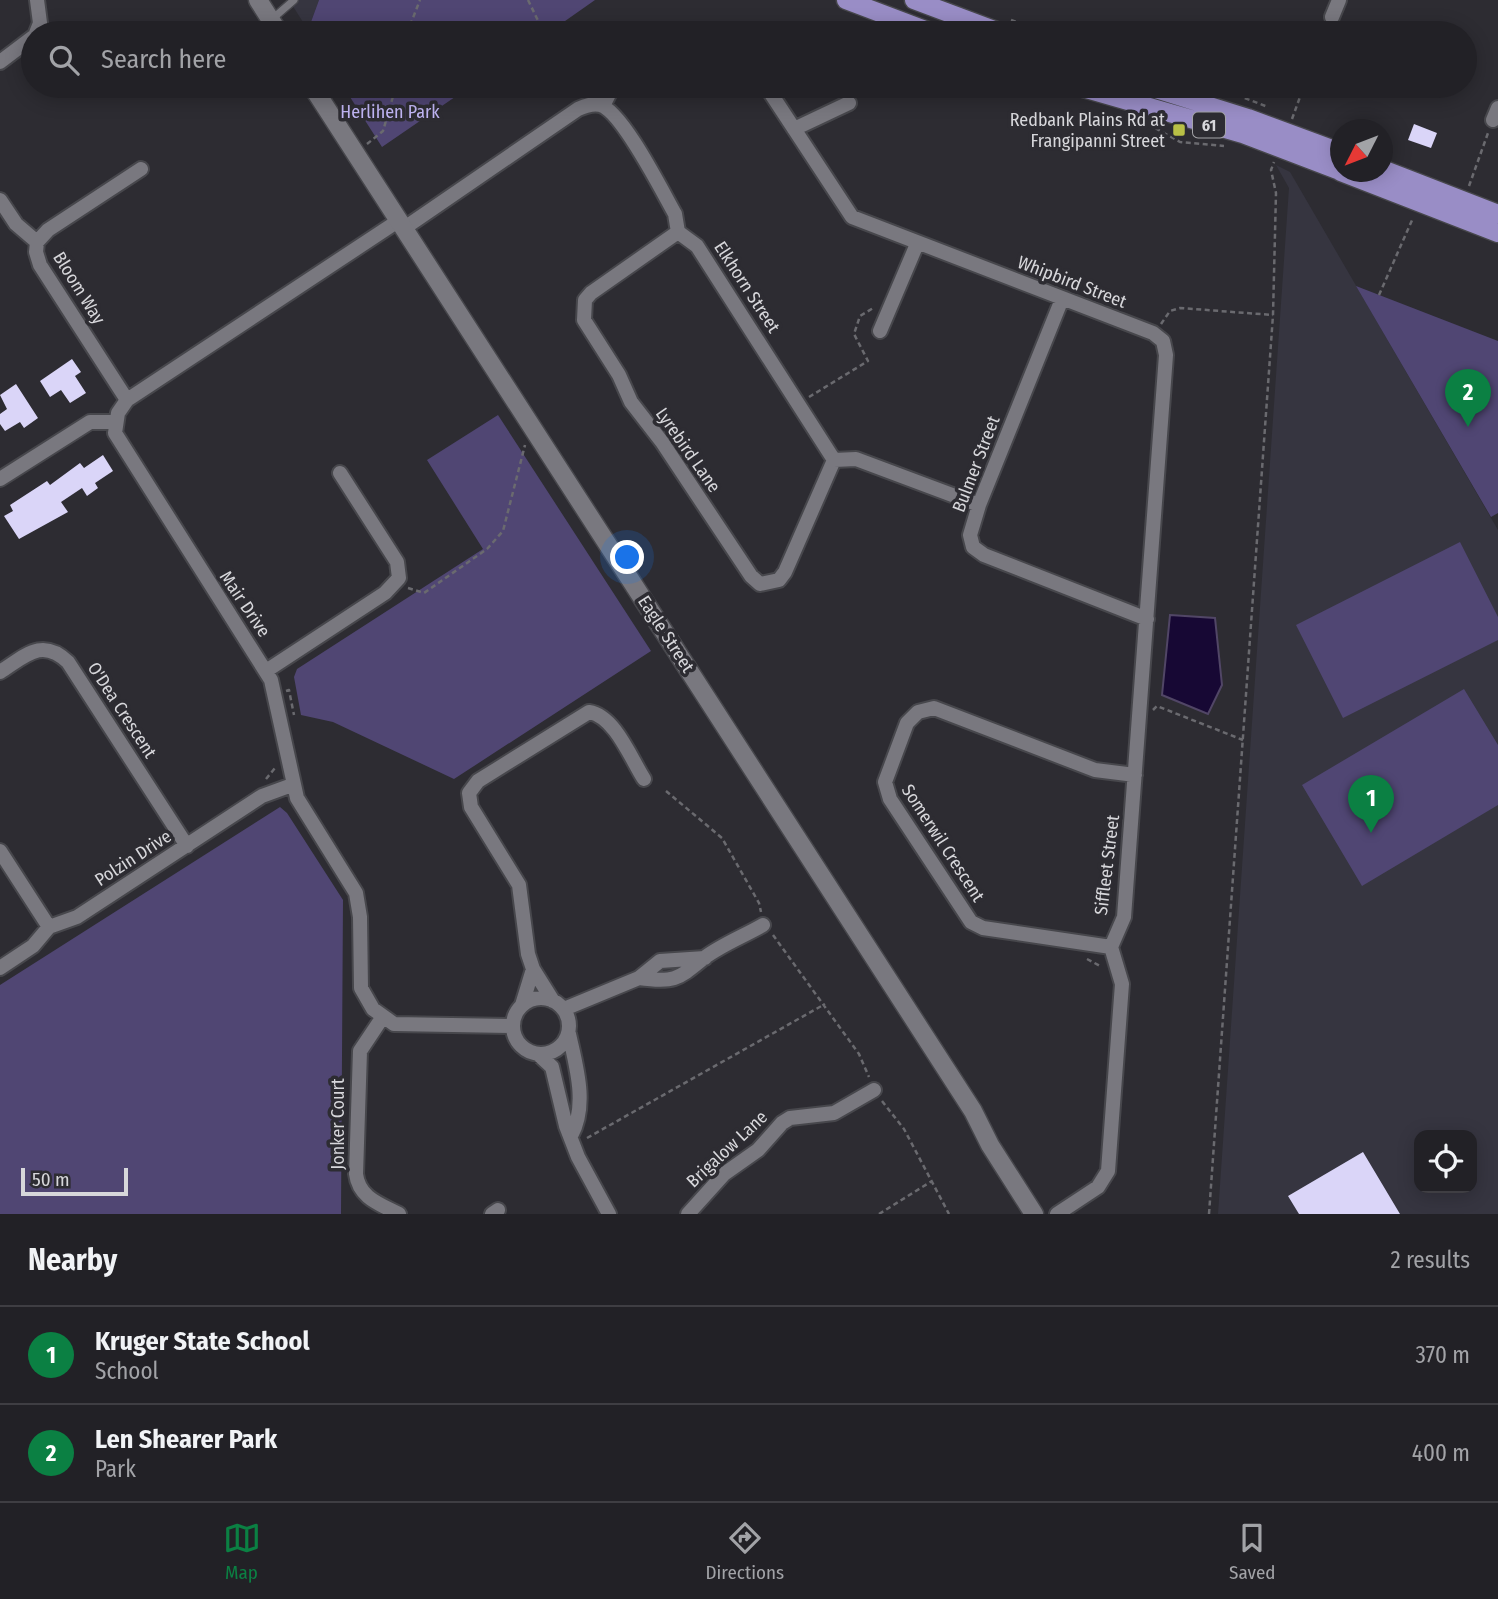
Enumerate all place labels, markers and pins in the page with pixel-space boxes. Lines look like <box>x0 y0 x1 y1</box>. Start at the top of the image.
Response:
place label: Redbank Plains Rd at Frangipanni Street <box>1010 109 1165 152</box>
marker: Redbank Plains Rd at Frangipanni Street <box>1171 122 1187 138</box>
pin: 2 <box>1445 369 1491 427</box>
pin: 1 <box>1348 775 1394 833</box>

